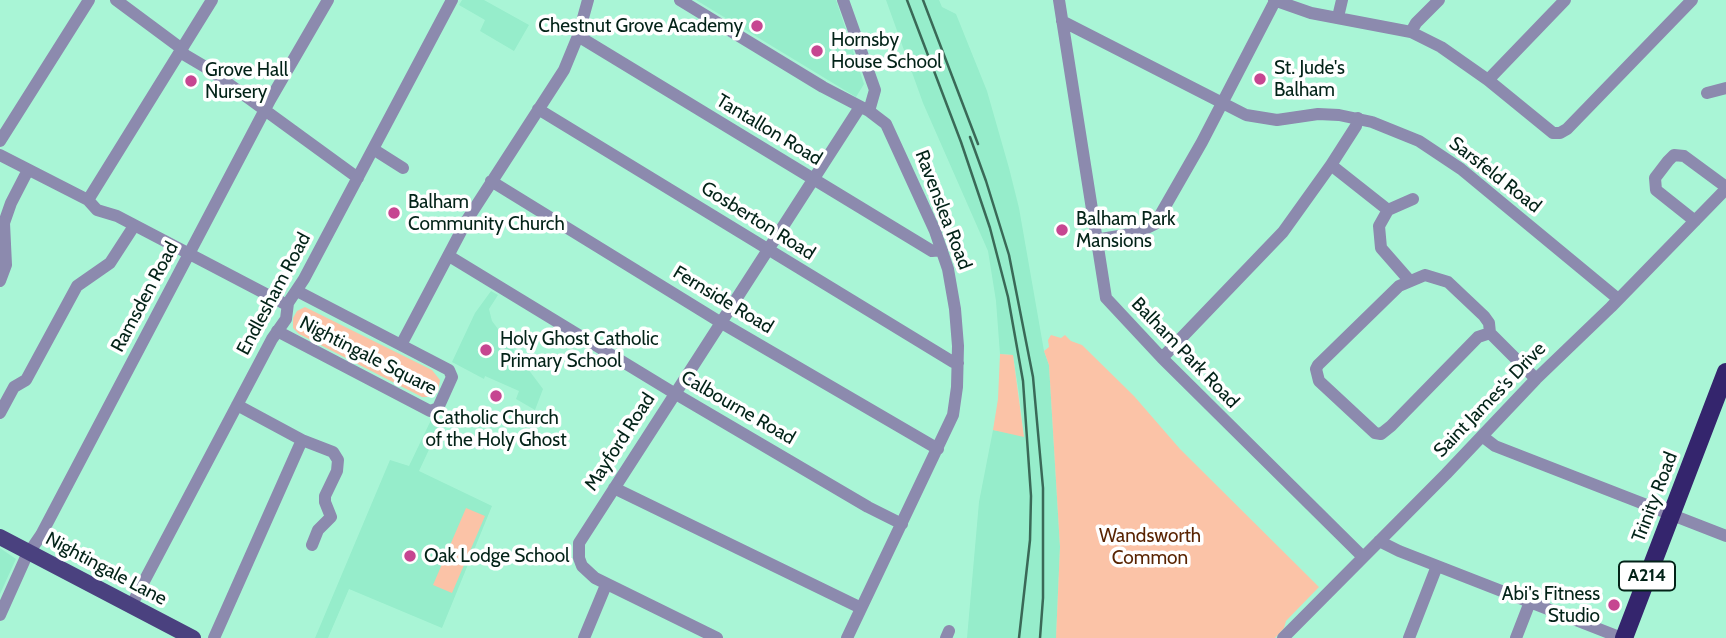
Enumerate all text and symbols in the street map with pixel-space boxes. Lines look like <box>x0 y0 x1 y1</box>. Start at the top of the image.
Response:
place label: Chestnut Grove Academy <box>538 15 743 37</box>
marker: Chestnut Grove Academy <box>749 18 765 34</box>
place label: Hornsby House School <box>831 29 942 73</box>
marker: Hornsby House School <box>809 43 825 59</box>
place label: St. Jude's Balham <box>1274 57 1345 101</box>
place label: Grove Hall Nursery <box>205 59 288 103</box>
marker: St. Jude's Balham <box>1252 71 1268 87</box>
marker: Grove Hall Nursery <box>183 73 199 89</box>
street label: Tantallon Road <box>712 89 826 171</box>
street label: Sarsfeld Road <box>1445 132 1545 218</box>
street label: Ravenslea Road <box>910 147 976 273</box>
street label: Gosberton Road <box>697 177 819 265</box>
place label: Balham Community Church <box>408 191 565 235</box>
marker: Balham Community Church <box>386 205 402 221</box>
place label: Balham Park Mansions <box>1076 208 1176 252</box>
marker: Balham Park Mansions <box>1054 222 1070 238</box>
street label: Endlesham Road <box>232 229 316 359</box>
street label: Ramsden Road <box>106 238 184 356</box>
street label: Fernside Road <box>669 261 777 339</box>
street label: Balham Park Road <box>1126 293 1244 413</box>
street label: Nightingale Square <box>296 312 440 400</box>
place label: Holy Ghost Catholic Primary School <box>500 328 659 372</box>
street label: Saint James's Drive <box>1429 338 1551 462</box>
marker: Holy Ghost Catholic Primary School <box>478 342 494 358</box>
street label: Calbourne Road <box>677 366 799 450</box>
marker: Catholic Church of the Holy Ghost <box>488 388 504 404</box>
street label: Mayford Road <box>580 389 660 495</box>
place label: Catholic Church of the Holy Ghost <box>425 407 567 451</box>
street label: Trinity Road <box>1627 449 1683 545</box>
park label: Wandsworth Common <box>1099 525 1201 569</box>
street label: Nightingale Lane <box>42 528 170 610</box>
place label: Oak Lodge School <box>424 545 570 567</box>
marker: Oak Lodge School <box>402 548 418 564</box>
road number: A214 <box>1619 562 1675 590</box>
place label: Abi's Fitness Studio <box>1502 583 1600 627</box>
marker: Abi's Fitness Studio <box>1606 597 1622 613</box>

